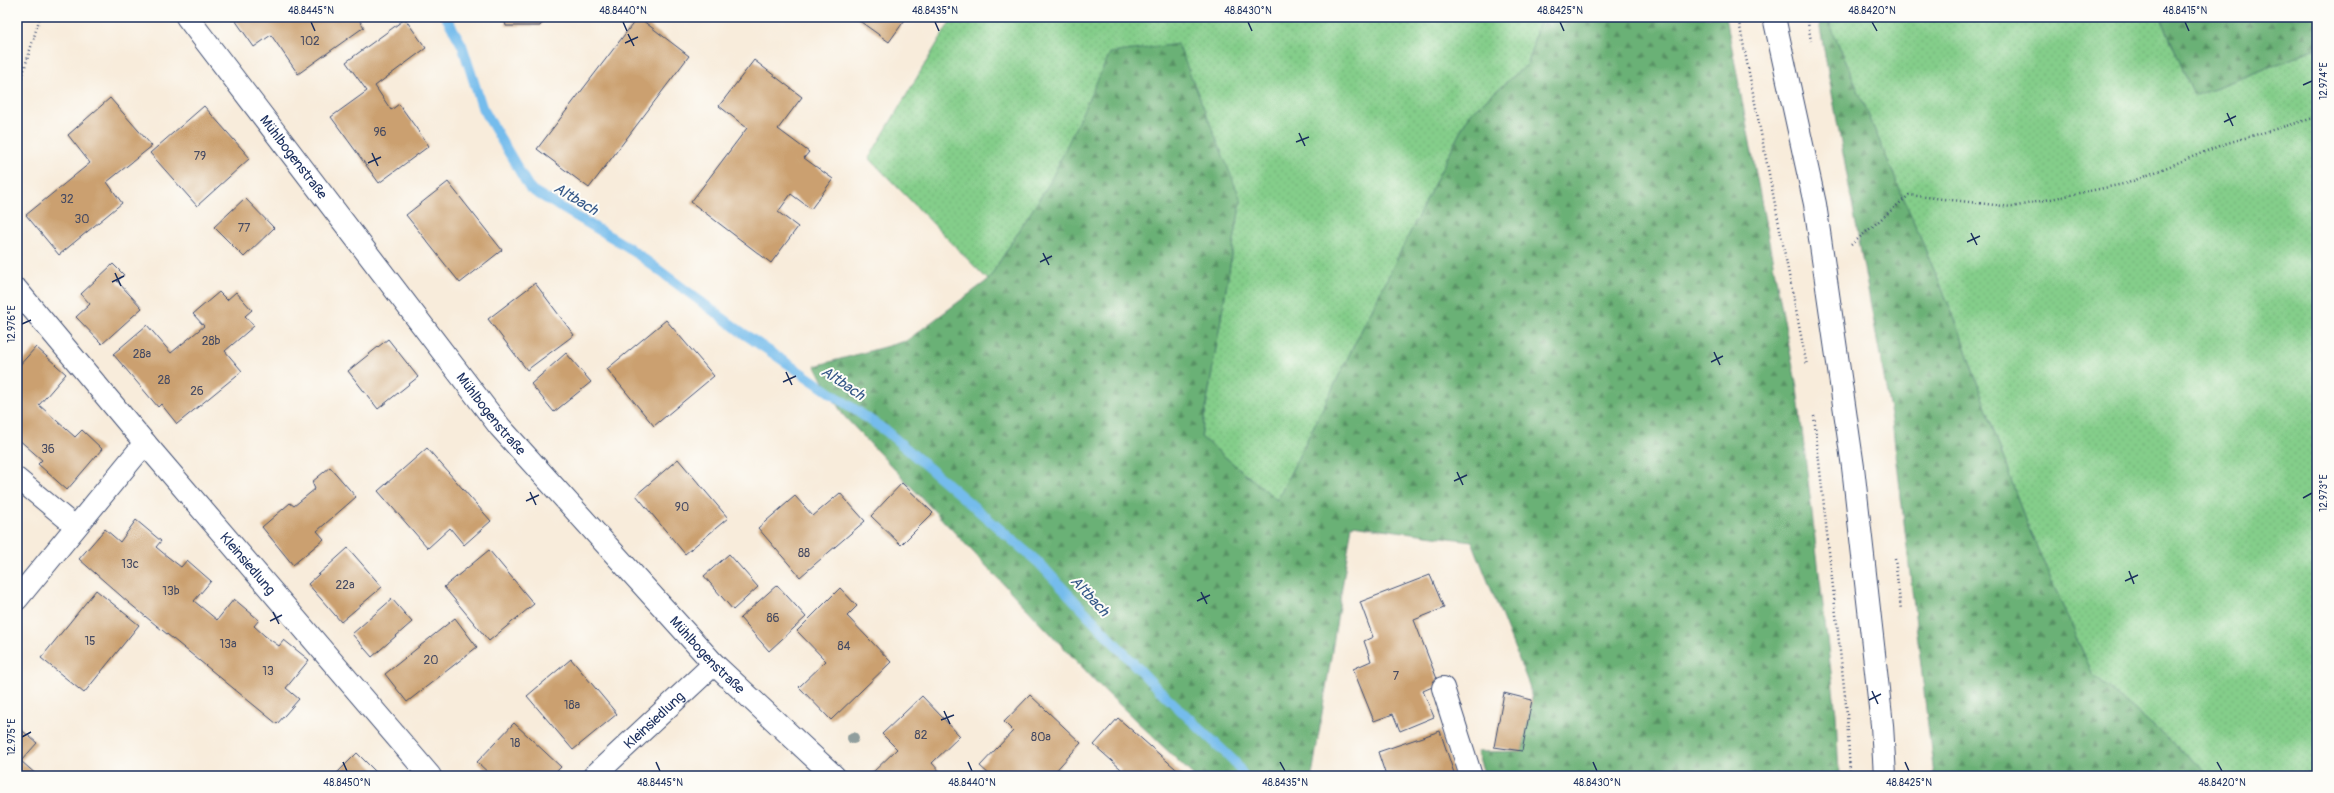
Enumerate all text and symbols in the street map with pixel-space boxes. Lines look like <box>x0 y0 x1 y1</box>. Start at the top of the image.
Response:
text: 48.8445°N <box>288 5 334 17</box>
text: 48.8440°N <box>599 5 647 17</box>
text: 48.8435°N <box>912 5 958 17</box>
text: 48.8430°N <box>1224 5 1272 17</box>
text: 48.8425°N <box>1537 5 1583 17</box>
text: 48.8420°N <box>1848 5 1896 17</box>
text: 48.8415°N <box>2163 5 2207 17</box>
house number: 102 <box>300 34 320 49</box>
text: 12.974°E <box>2318 62 2330 100</box>
street label: Mühlbogenstraße <box>256 112 331 203</box>
house number: 96 <box>373 125 387 140</box>
house number: 79 <box>194 149 206 164</box>
water label: Altbach <box>550 179 602 221</box>
house number: 32 <box>60 192 74 207</box>
house number: 30 <box>75 212 89 227</box>
house number: 77 <box>238 221 251 236</box>
text: 12.976°E <box>6 305 18 343</box>
house number: 28b <box>202 334 220 349</box>
house number: 28a <box>133 347 152 362</box>
water label: Altbach <box>817 362 869 405</box>
street label: Mühlbogenstraße <box>453 369 529 459</box>
house number: 28 <box>158 373 170 388</box>
house number: 26 <box>190 384 204 399</box>
house number: 36 <box>41 442 55 457</box>
text: 12.973°E <box>2318 474 2330 512</box>
house number: 90 <box>675 500 689 515</box>
street label: Kleinsiedlung <box>216 529 279 598</box>
house number: 88 <box>798 546 810 561</box>
house number: 13c <box>121 557 139 572</box>
water label: Altbach <box>1066 572 1114 621</box>
house number: 22a <box>336 578 355 593</box>
house number: 13b <box>162 584 180 599</box>
house number: 86 <box>766 611 780 626</box>
street label: Mühlbogenstraße <box>666 613 748 698</box>
house number: 15 <box>84 634 96 649</box>
house number: 13a <box>220 637 237 652</box>
house number: 84 <box>837 639 851 654</box>
house number: 20 <box>424 653 438 668</box>
house number: 13 <box>262 664 274 679</box>
house number: 7 <box>1393 669 1400 684</box>
street label: Kleinsiedlung <box>620 688 688 753</box>
house number: 18a <box>564 698 581 713</box>
text: 12.975°E <box>6 718 18 756</box>
house number: 82 <box>915 728 928 743</box>
house number: 80a <box>1031 730 1051 745</box>
house number: 18 <box>510 736 520 751</box>
text: 48.8450°N <box>323 777 371 789</box>
text: 48.8445°N <box>637 777 683 789</box>
text: 48.8440°N <box>948 777 996 789</box>
text: 48.8435°N <box>1262 777 1308 789</box>
text: 48.8430°N <box>1573 777 1621 789</box>
text: 48.8425°N <box>1886 777 1932 789</box>
text: 48.8420°N <box>2198 777 2246 789</box>

